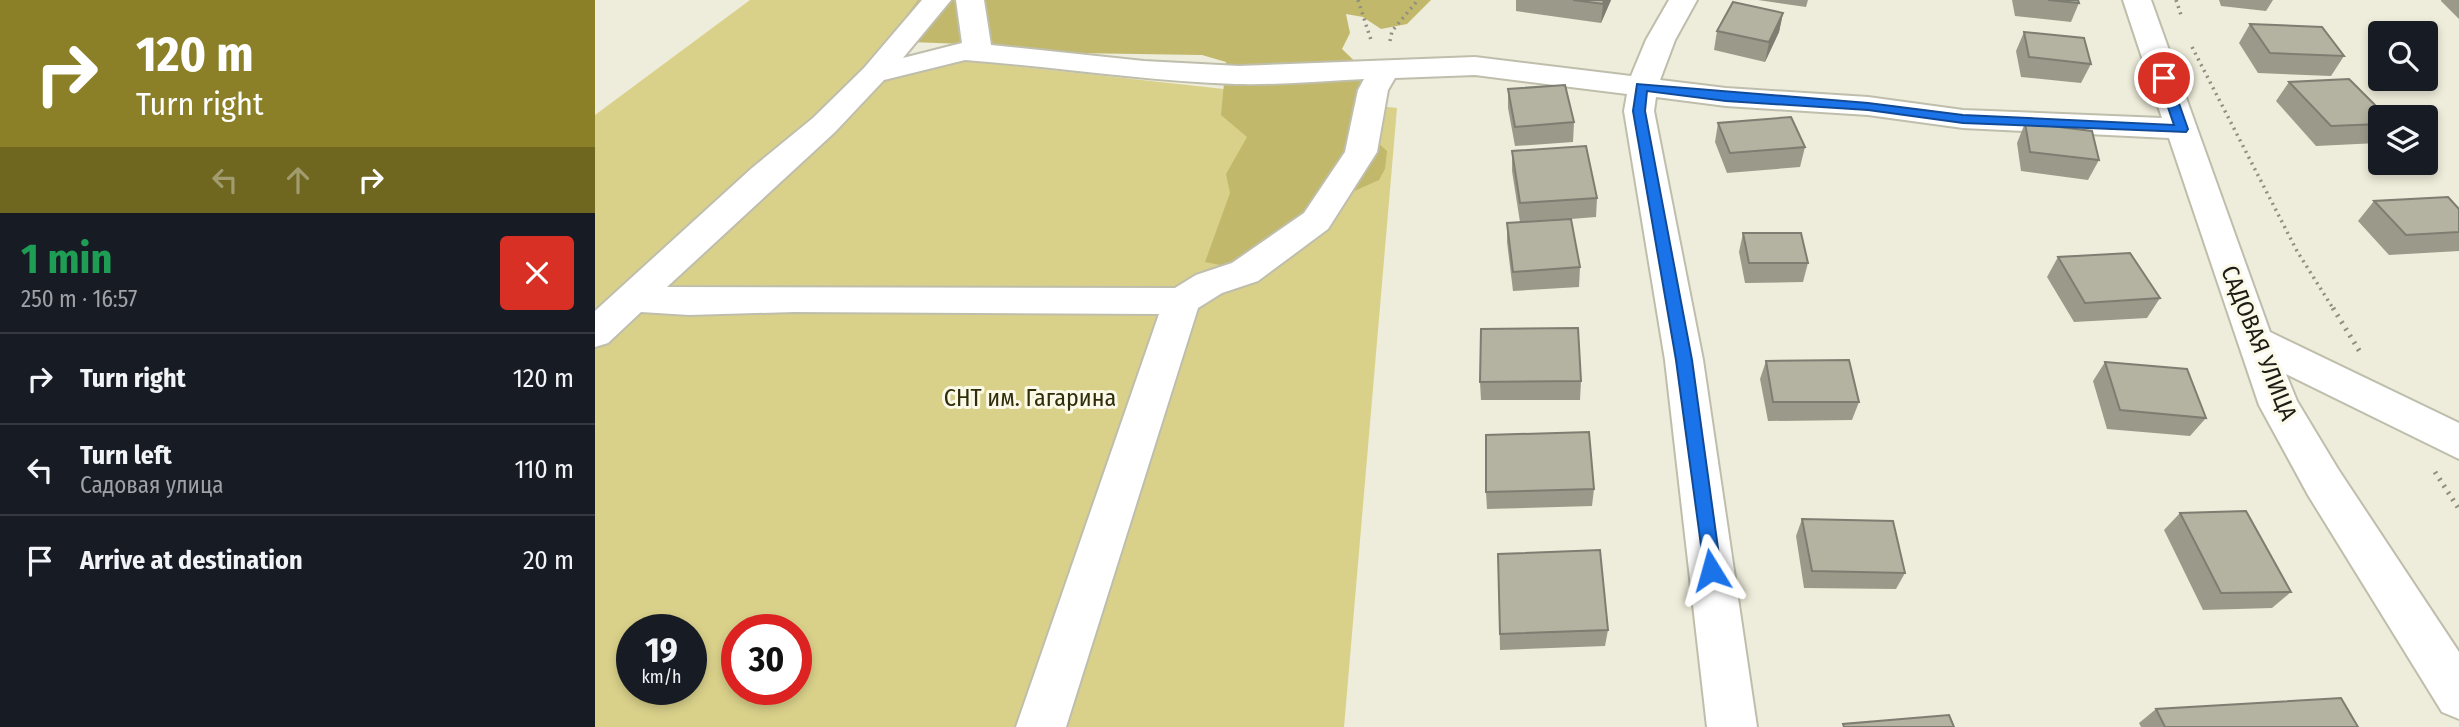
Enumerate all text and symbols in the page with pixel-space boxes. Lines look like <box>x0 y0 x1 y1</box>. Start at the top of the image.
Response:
map controls <box>2368 21 2438 175</box>
button: search <box>2368 21 2438 91</box>
text: 120 m <box>136 25 254 84</box>
icon: right <box>21 28 112 119</box>
pin <box>2134 48 2194 108</box>
icon: arrive <box>2145 59 2183 97</box>
text: Turn right <box>136 85 263 123</box>
button: layers <box>2368 105 2438 175</box>
icon: left <box>206 161 244 199</box>
icon: ahead <box>279 161 317 199</box>
icon: right <box>352 161 390 199</box>
text: 1 min <box>21 234 112 284</box>
button: close <box>500 236 574 310</box>
street label: САДОВАЯ УЛИЦА <box>2215 261 2303 425</box>
text: 250 m · 16:57 <box>21 285 137 313</box>
icon: right <box>21 360 59 398</box>
text: Turn right <box>80 363 186 394</box>
text: 120 m <box>513 363 574 394</box>
park label: СНТ им. Гагарина <box>944 384 1116 412</box>
text: Turn left <box>80 440 172 471</box>
icon: left <box>21 451 59 489</box>
text: 110 m <box>514 454 574 485</box>
text: Садовая улица <box>80 471 223 499</box>
position arrow <box>1674 533 1748 607</box>
icon: arrive <box>21 542 59 580</box>
text: Arrive at destination <box>80 545 303 576</box>
text: 20 m <box>523 545 574 576</box>
speed limit sign: 30 <box>721 614 812 705</box>
text: 19 <box>645 629 678 671</box>
text: km/h <box>641 666 682 688</box>

